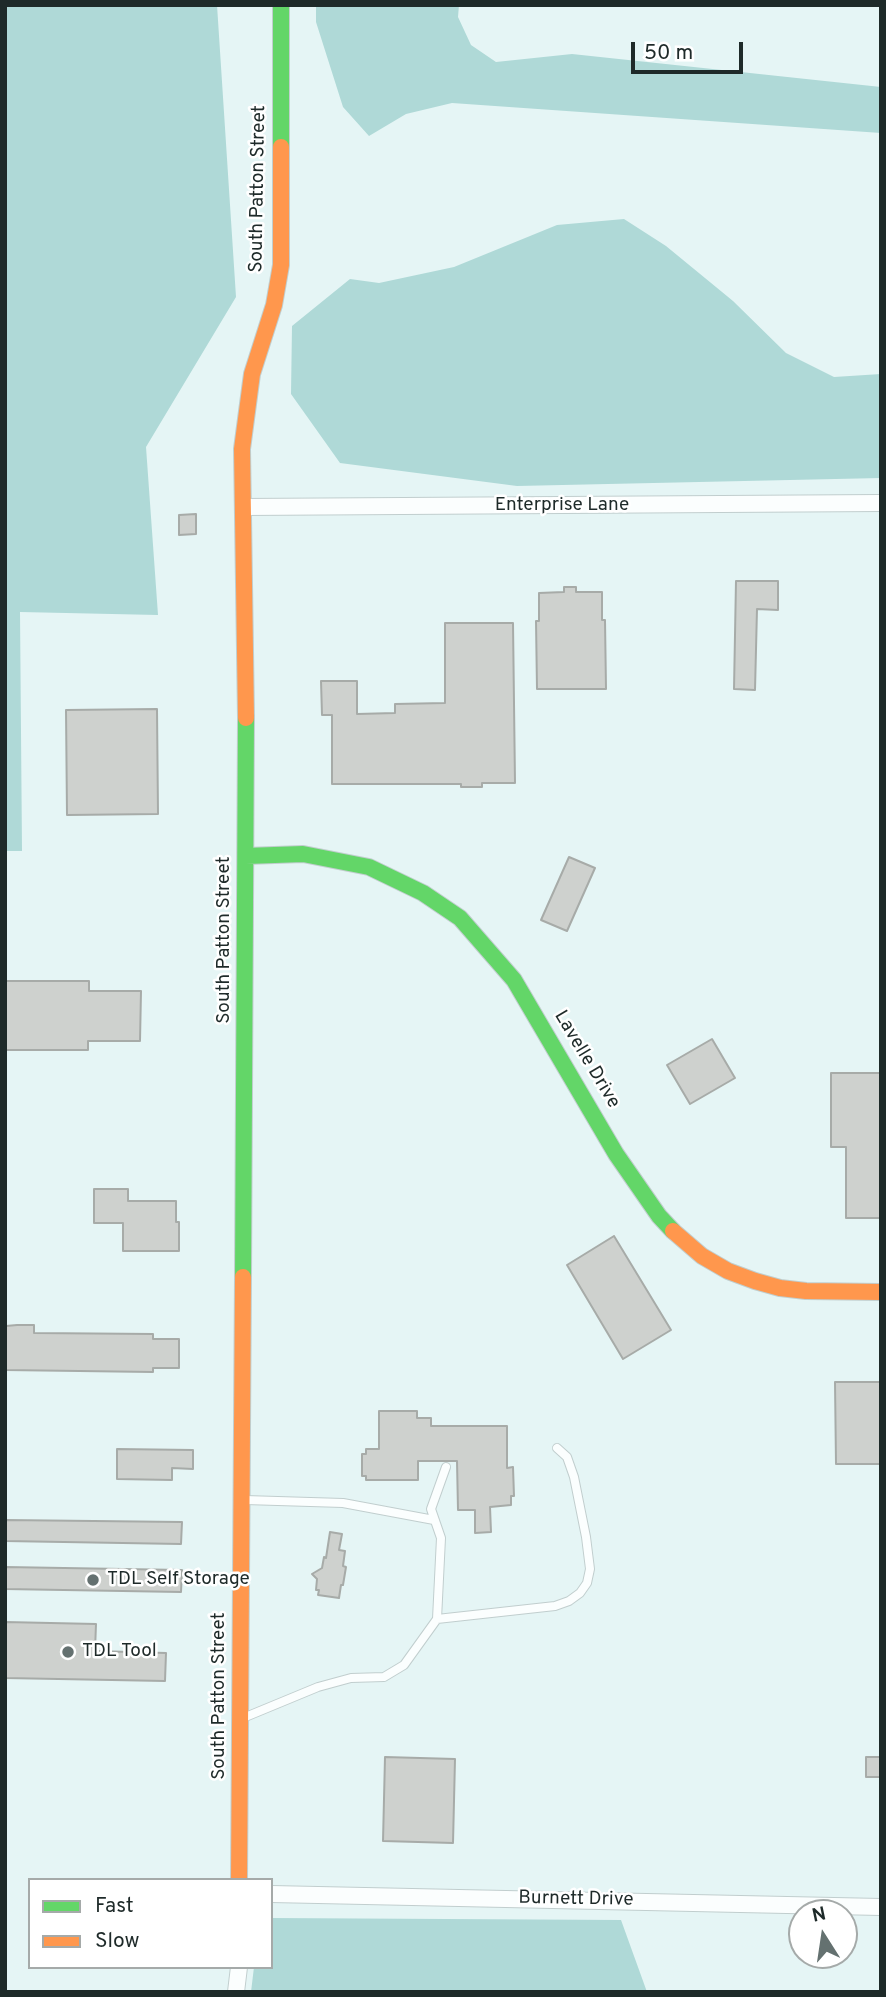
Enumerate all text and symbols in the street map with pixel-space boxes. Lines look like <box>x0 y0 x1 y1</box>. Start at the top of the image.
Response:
scale bar <box>634 28 746 72</box>
text: 50 m <box>644 40 693 67</box>
street label: South Patton Street <box>246 105 272 273</box>
street label: Enterprise Lane <box>495 495 629 517</box>
street label: South Patton Street <box>214 856 236 1024</box>
street label: Lavelle Drive <box>548 1007 624 1113</box>
place label: TDL Self Storage <box>107 1569 250 1591</box>
marker: TDL Self Storage <box>85 1572 101 1588</box>
street label: South Patton Street <box>209 1612 231 1780</box>
place label: TDL Tool <box>82 1641 157 1663</box>
marker: TDL Tool <box>60 1644 76 1660</box>
legend <box>28 1878 273 1969</box>
street label: Burnett Drive <box>518 1888 634 1912</box>
text: Fast <box>95 1893 134 1920</box>
north arrow <box>788 1899 858 1969</box>
text: N <box>810 1902 828 1929</box>
text: Slow <box>95 1928 140 1955</box>

